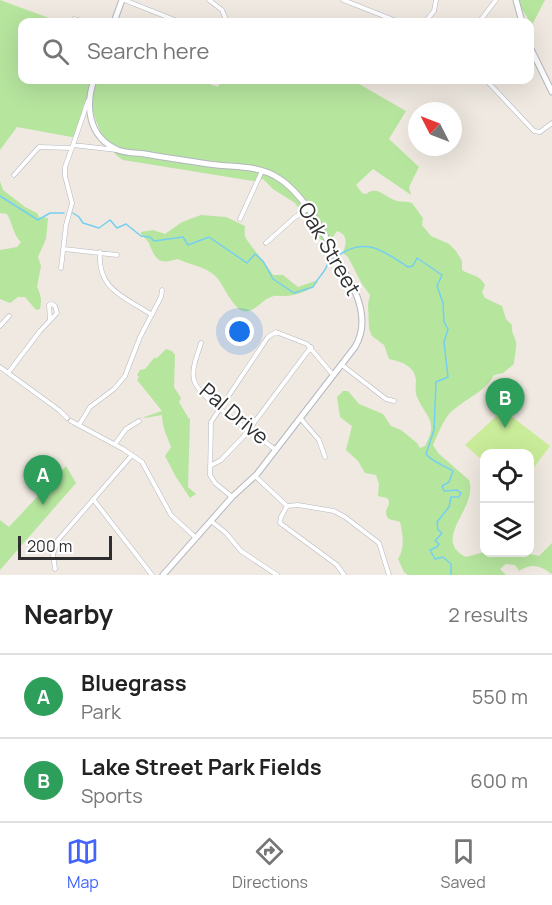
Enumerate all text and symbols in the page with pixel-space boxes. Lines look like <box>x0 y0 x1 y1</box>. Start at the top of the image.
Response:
search box <box>18 18 534 84</box>
icon: search <box>39 35 72 68</box>
text: Search here <box>87 36 209 66</box>
north arrow <box>408 102 462 156</box>
street label: Oak Street <box>292 197 368 300</box>
your location <box>225 317 254 346</box>
street label: Pal Drive <box>194 376 275 450</box>
pin: B <box>486 378 524 428</box>
map controls <box>480 449 534 557</box>
button: locate <box>480 449 534 503</box>
pin: A <box>24 456 63 505</box>
button: layers <box>480 503 534 557</box>
scale bar <box>18 533 112 560</box>
text: 200 m <box>27 535 72 557</box>
text: Nearby <box>24 596 113 632</box>
text: 2 results <box>448 601 528 628</box>
text: Bluegrass <box>81 668 187 698</box>
text: A <box>37 683 50 710</box>
text: 550 m <box>472 683 528 710</box>
text: Park <box>81 698 121 725</box>
text: Lake Street Park Fields <box>81 752 322 782</box>
text: B <box>37 767 50 794</box>
text: 600 m <box>470 767 528 794</box>
text: Sports <box>81 782 143 809</box>
tab: Map <box>66 835 99 893</box>
tab: Directions <box>232 835 308 893</box>
tab: Saved <box>441 835 486 893</box>

